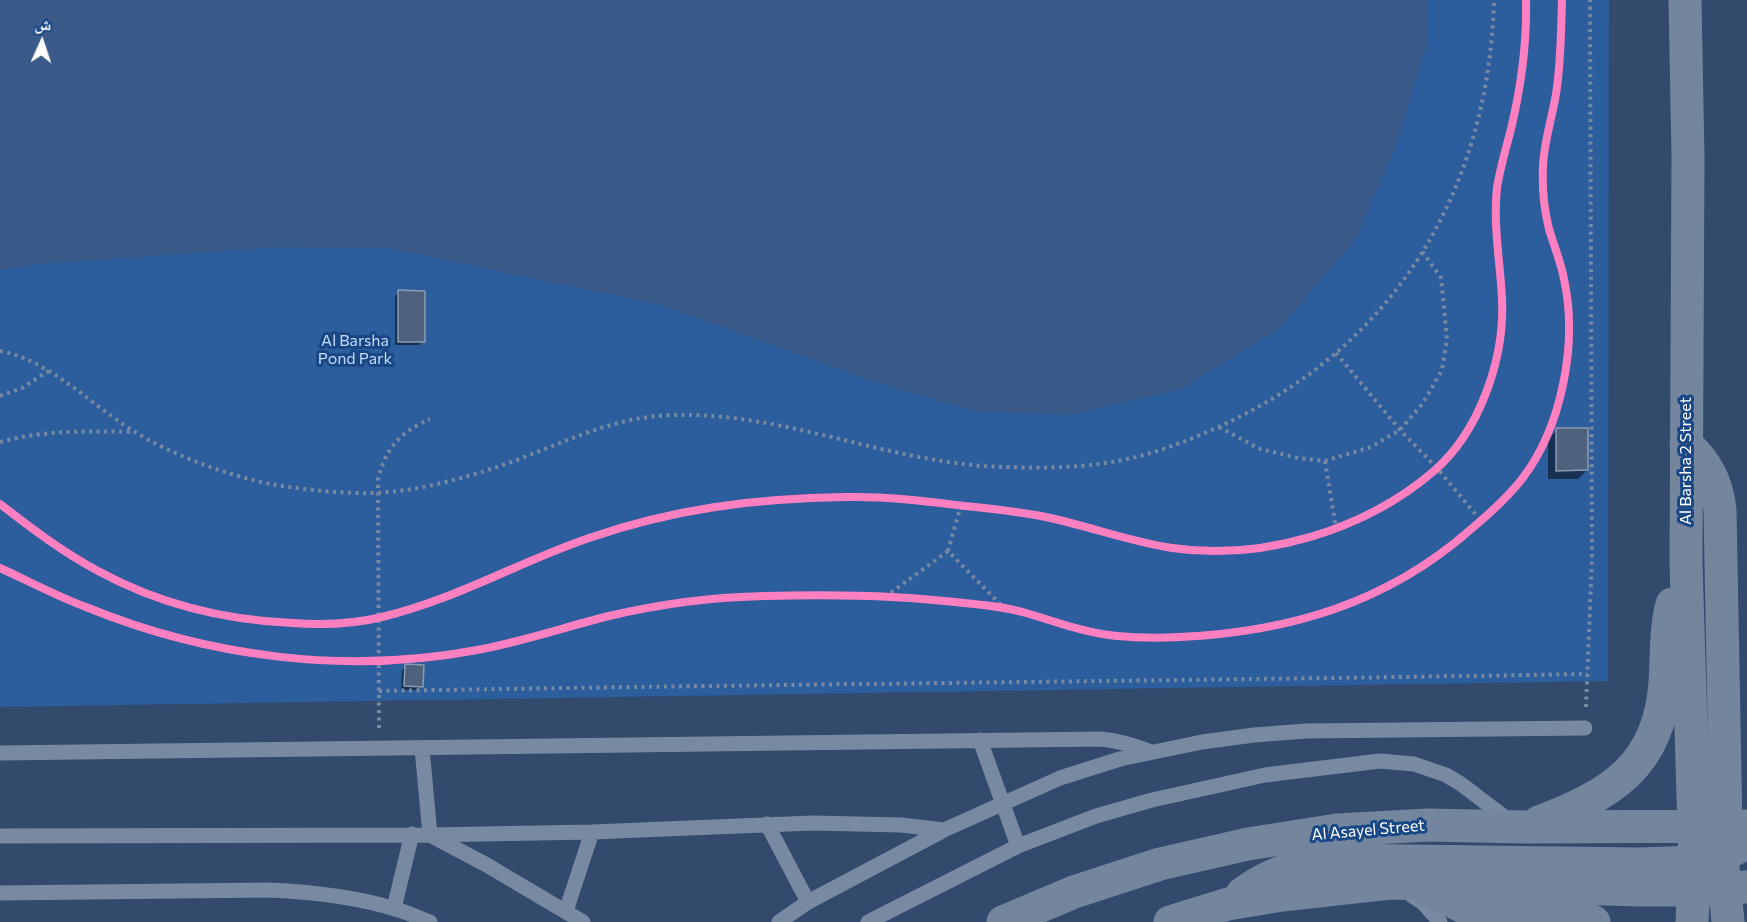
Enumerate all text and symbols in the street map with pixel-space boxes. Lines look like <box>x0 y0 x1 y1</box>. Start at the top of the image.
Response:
north arrow <box>12 12 72 72</box>
text: ش <box>34 14 52 33</box>
park label: Al Barsha Pond Park <box>318 331 392 369</box>
street label: Al Barsha 2 Street <box>1676 397 1696 525</box>
street label: Al Asayel Street <box>1311 815 1425 845</box>

